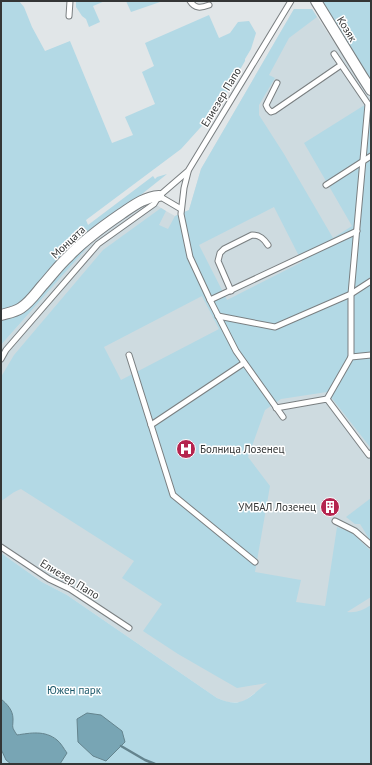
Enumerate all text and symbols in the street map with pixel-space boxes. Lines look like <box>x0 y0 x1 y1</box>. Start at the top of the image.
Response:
street label: Козяк <box>334 14 360 45</box>
street label: Елиезер Папо <box>198 65 244 129</box>
street label: Монцата <box>48 223 88 261</box>
hospital icon: Болница Лозенец <box>175 438 197 460</box>
place label: Болница Лозенец <box>200 442 284 456</box>
building icon: УМБАЛ Лозенец <box>319 496 341 518</box>
place label: УМБАЛ Лозенец <box>238 500 316 514</box>
street label: Елиезер Папо <box>38 556 102 602</box>
park label: Южен парк <box>47 683 102 697</box>

